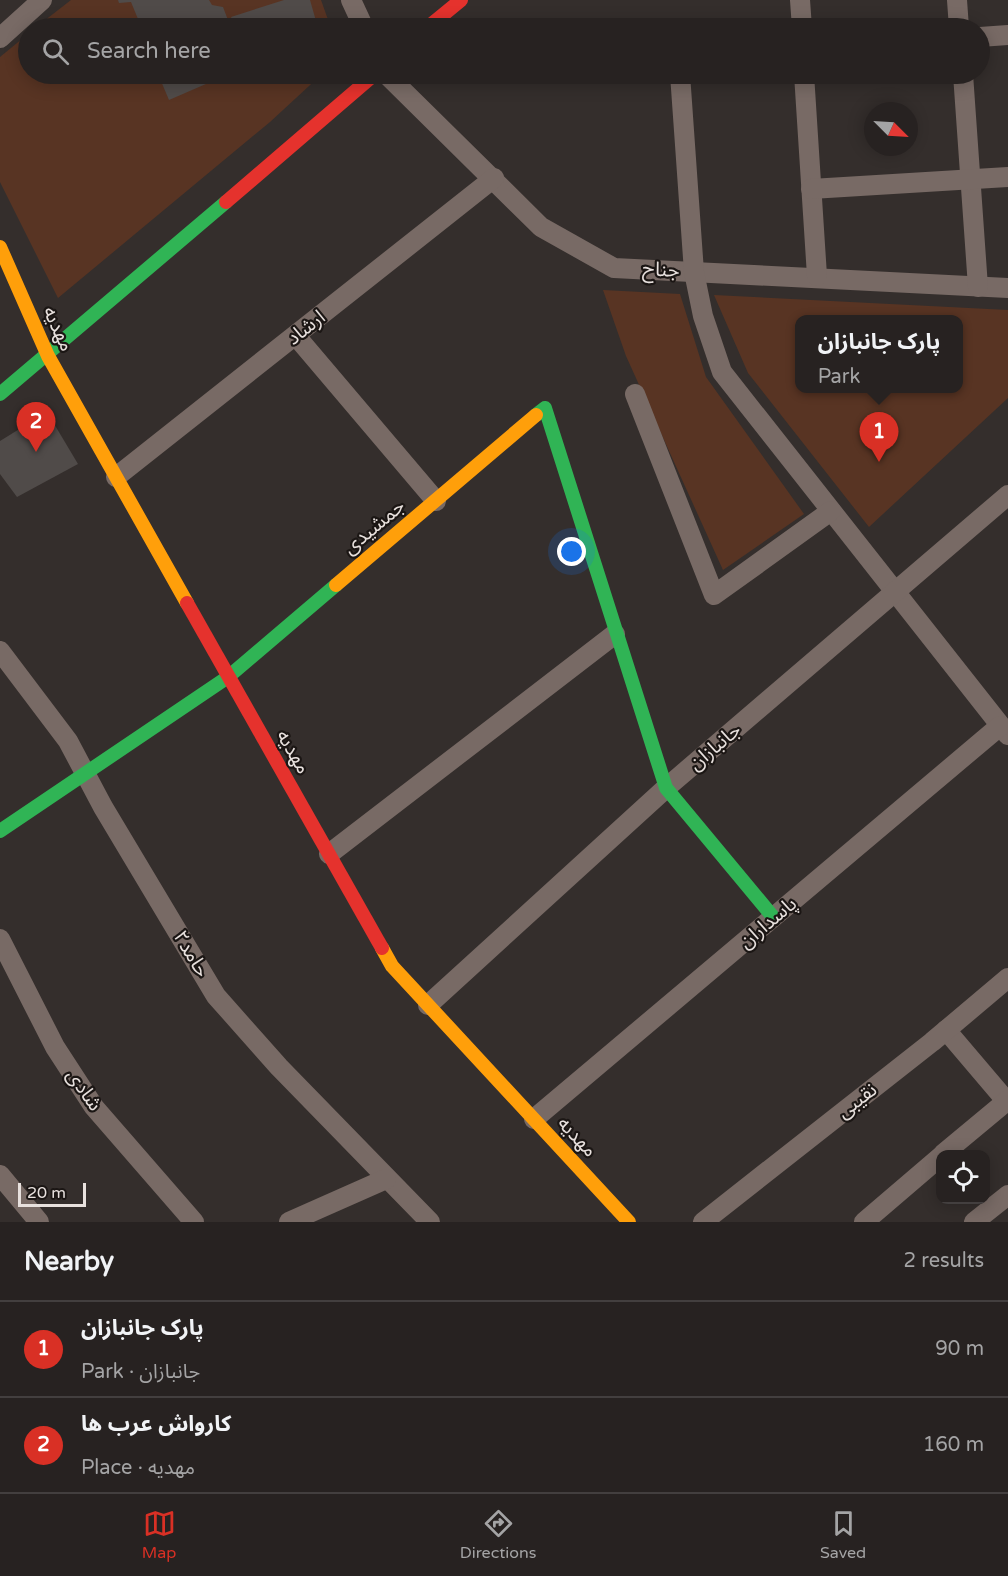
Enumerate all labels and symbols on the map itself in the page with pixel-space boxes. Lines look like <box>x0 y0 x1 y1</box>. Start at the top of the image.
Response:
north arrow <box>864 102 918 156</box>
street label: جناح <box>642 257 680 285</box>
street label: مهدیه <box>37 303 79 355</box>
street label: ارشاد <box>282 305 330 351</box>
pin: 2 <box>16 402 56 452</box>
pin: 1 <box>860 412 898 462</box>
street label: جمشیدی <box>338 494 410 560</box>
your location <box>557 537 586 566</box>
street label: جانبازان <box>684 718 746 776</box>
street label: مهدیه <box>271 726 315 778</box>
street label: پاسداران <box>734 892 802 954</box>
street label: حامد۲ <box>168 926 214 982</box>
street label: شادی <box>61 1064 107 1116</box>
street label: نقیبی <box>832 1078 882 1124</box>
street label: مهدیه <box>552 1112 602 1162</box>
scale bar <box>18 1180 86 1208</box>

